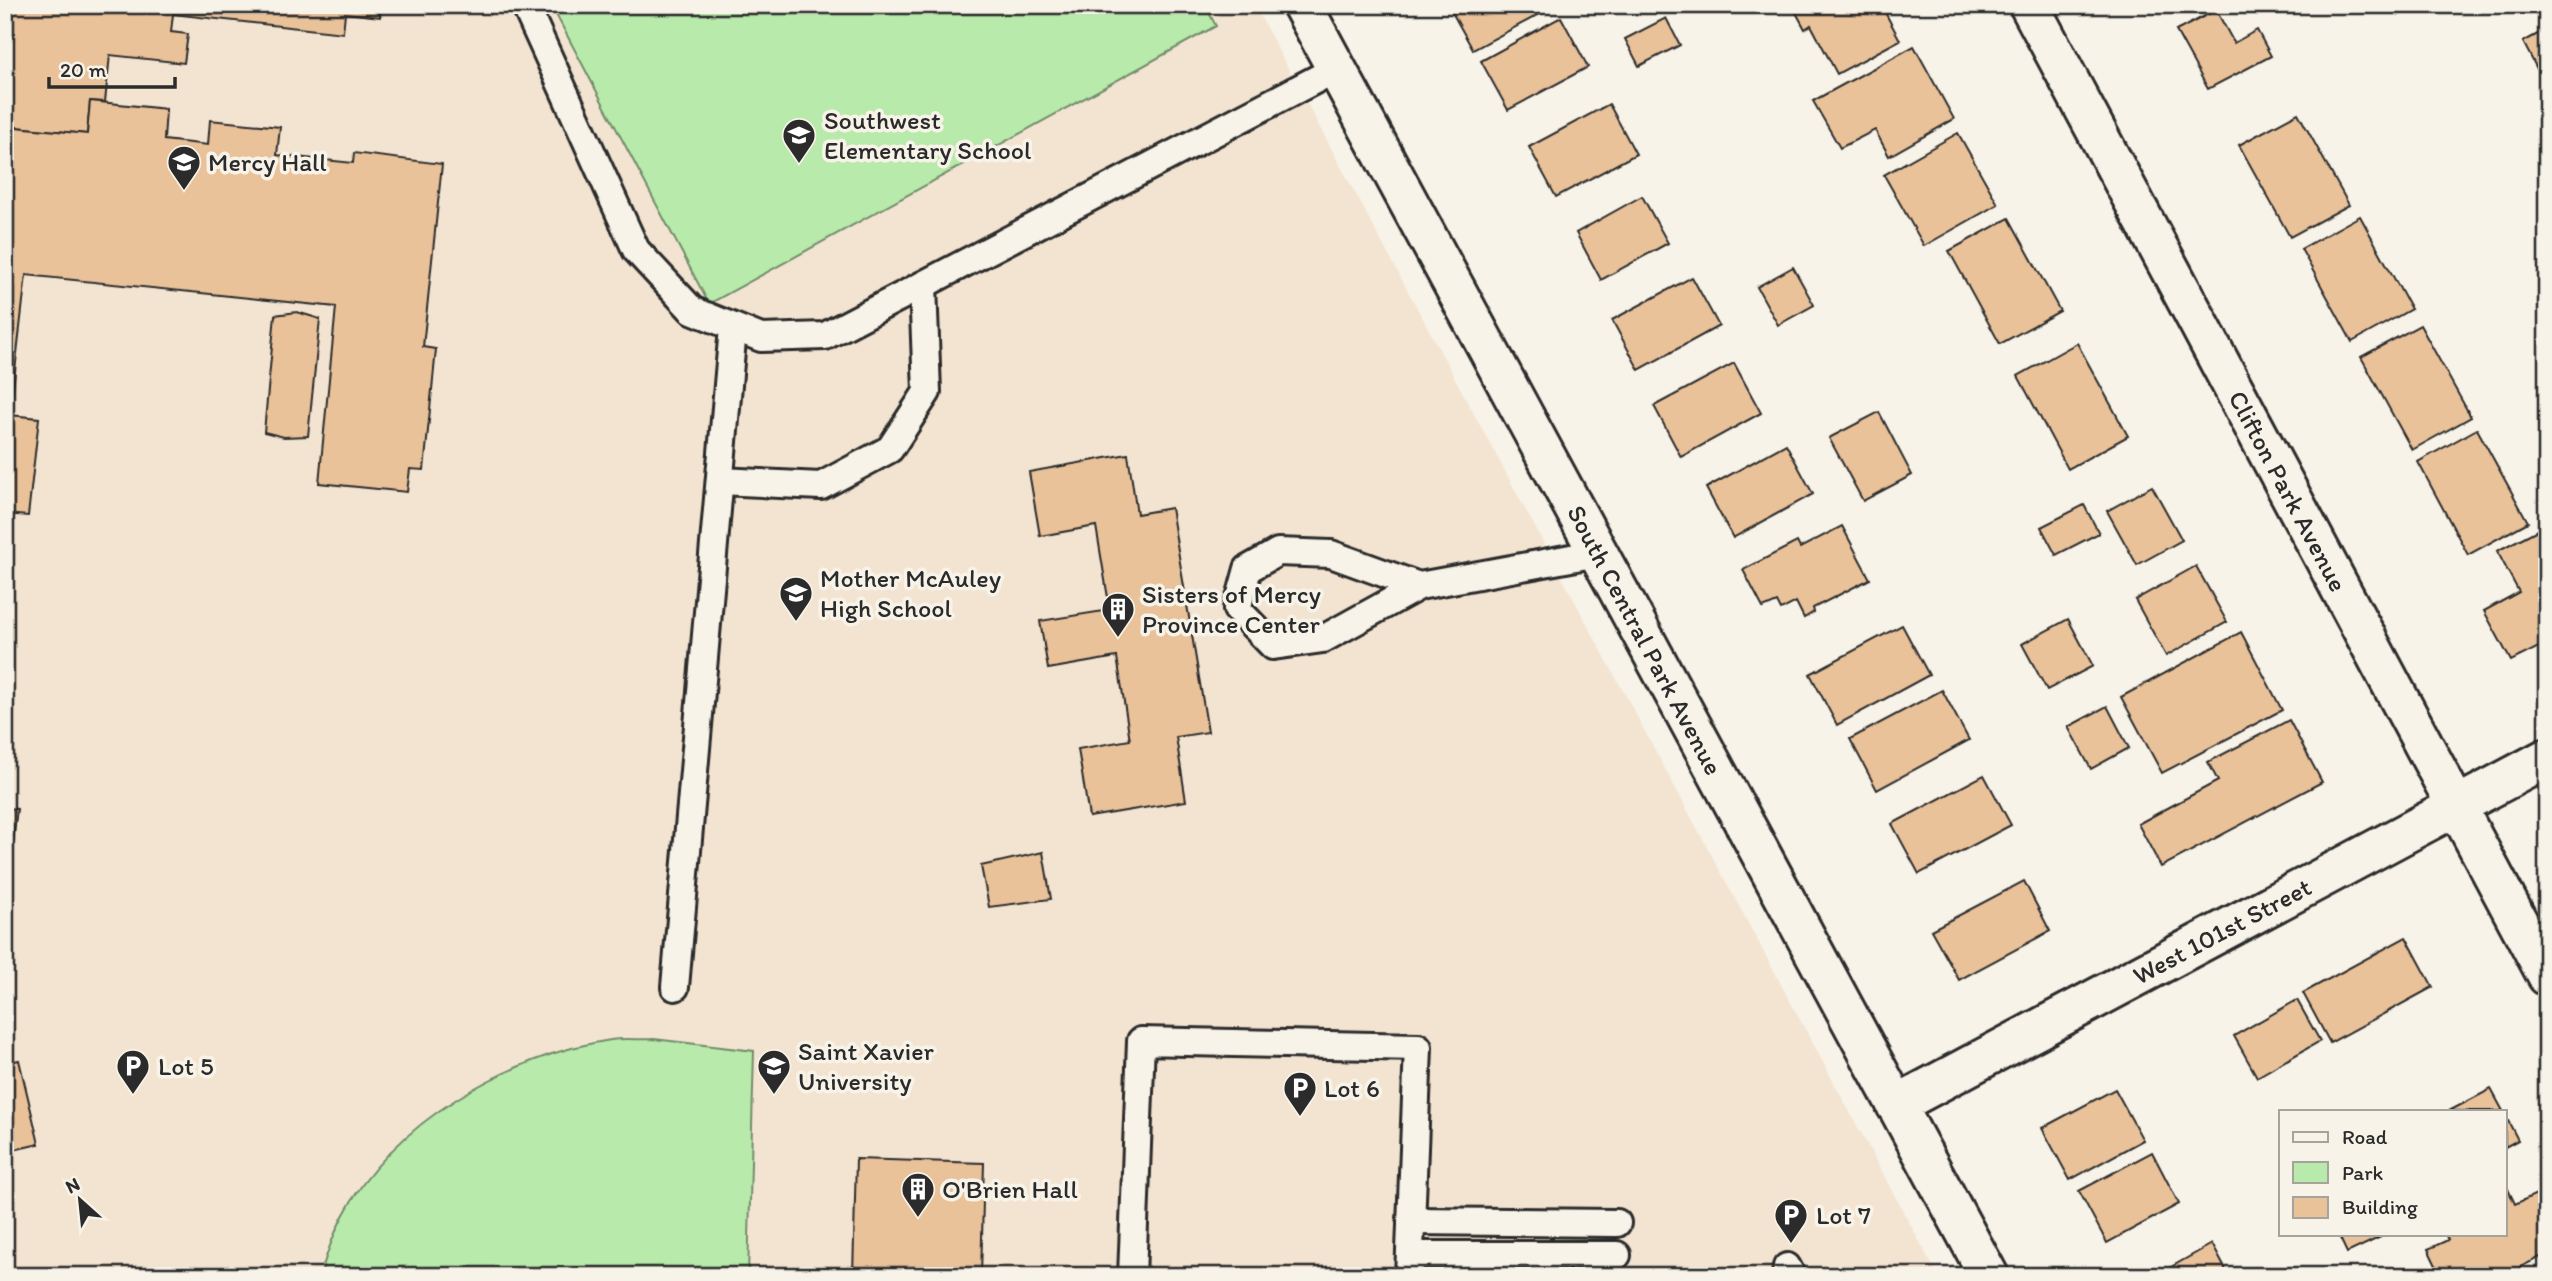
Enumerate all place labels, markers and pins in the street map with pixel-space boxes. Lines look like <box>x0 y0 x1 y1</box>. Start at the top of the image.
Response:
place label: Southwest Elementary School <box>824 104 1031 166</box>
school or university icon: Southwest Elementary School <box>780 116 818 165</box>
school or university icon: Mercy Hall <box>165 143 203 192</box>
place label: Mercy Hall <box>208 146 327 178</box>
place label: Mother McAuley High School <box>820 562 1001 624</box>
school or university icon: Mother McAuley High School <box>777 574 815 623</box>
place label: Sisters of Mercy Province Center <box>1142 578 1321 640</box>
building icon: Sisters of Mercy Province Center <box>1099 590 1137 639</box>
place label: Saint Xavier University <box>798 1035 934 1097</box>
parking icon: Lot 5 <box>114 1047 152 1096</box>
school or university icon: Saint Xavier University <box>755 1047 793 1096</box>
place label: Lot 5 <box>158 1050 214 1082</box>
parking icon: Lot 6 <box>1281 1069 1319 1118</box>
place label: Lot 6 <box>1324 1072 1380 1104</box>
building icon: O'Brien Hall <box>899 1170 937 1219</box>
place label: O'Brien Hall <box>942 1173 1078 1205</box>
parking icon: Lot 7 <box>1772 1196 1810 1245</box>
place label: Lot 7 <box>1816 1199 1871 1231</box>

